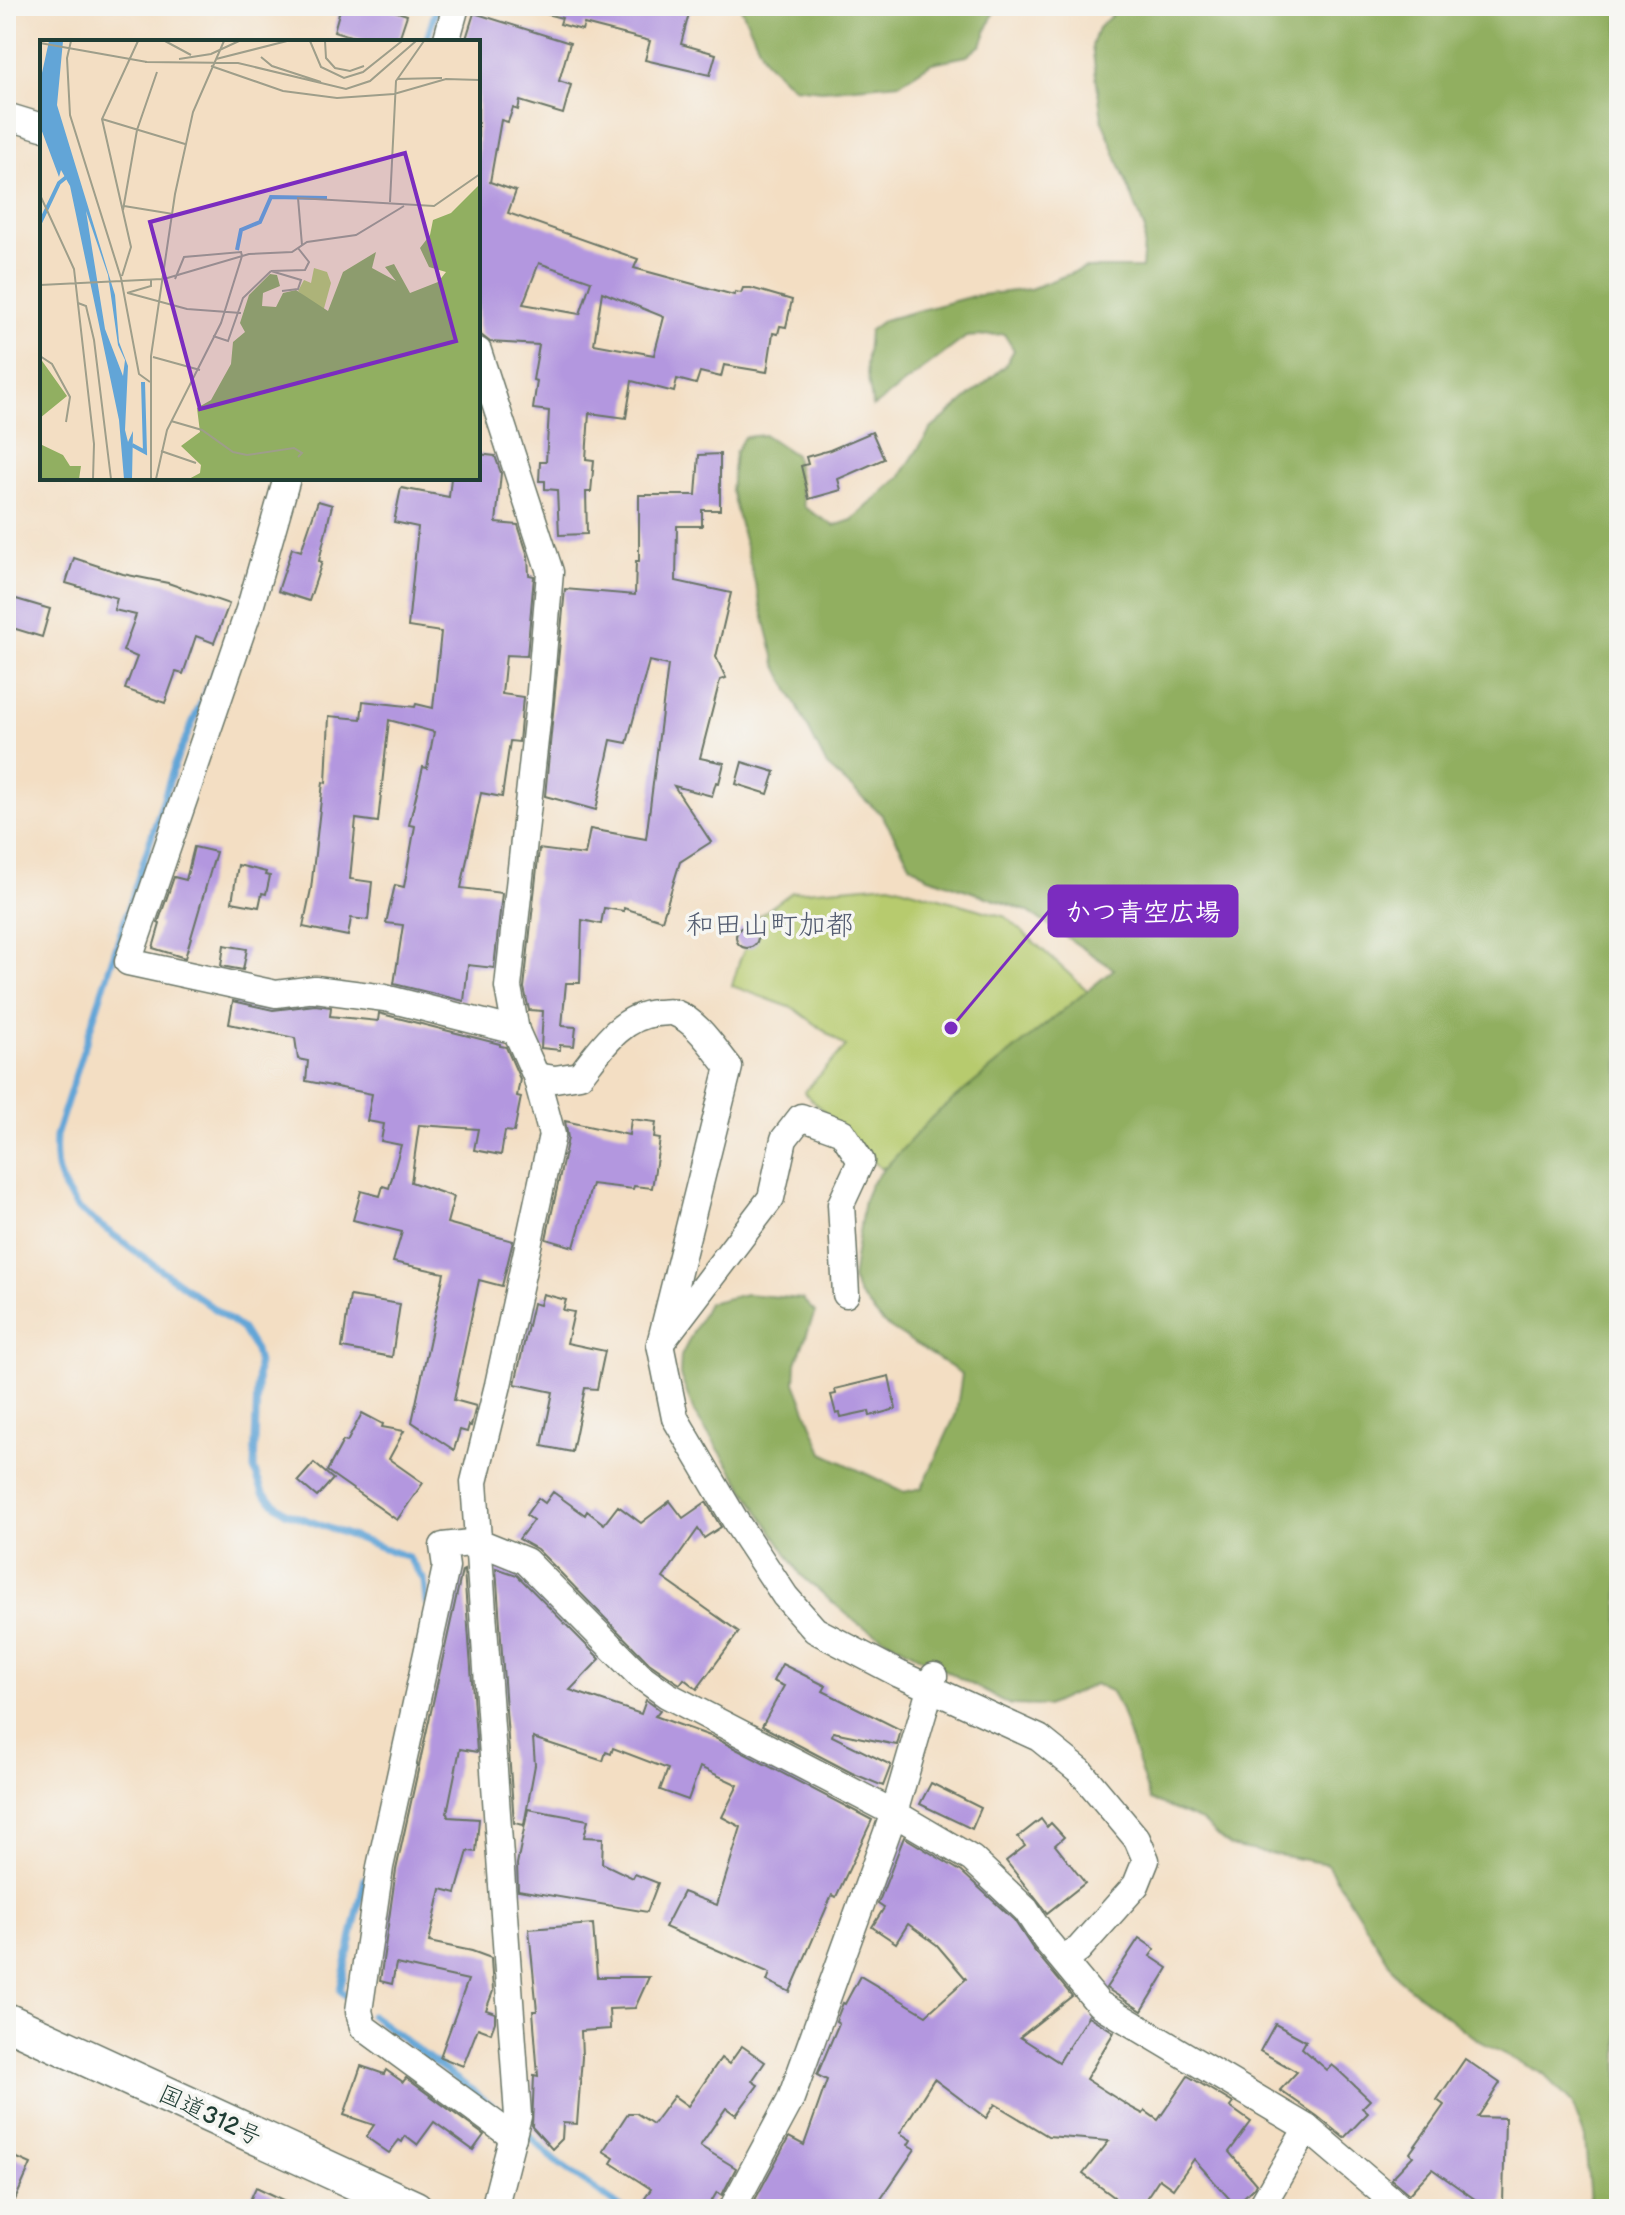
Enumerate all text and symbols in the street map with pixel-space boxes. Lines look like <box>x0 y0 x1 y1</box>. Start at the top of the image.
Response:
inset map <box>40 40 480 480</box>
callout: かつ青空広場 <box>1049 886 1237 936</box>
text: かつ青空広場 <box>1065 898 1221 929</box>
district label: 和田山町加都 <box>686 909 854 942</box>
street label: 国道312号 <box>154 2079 266 2152</box>

